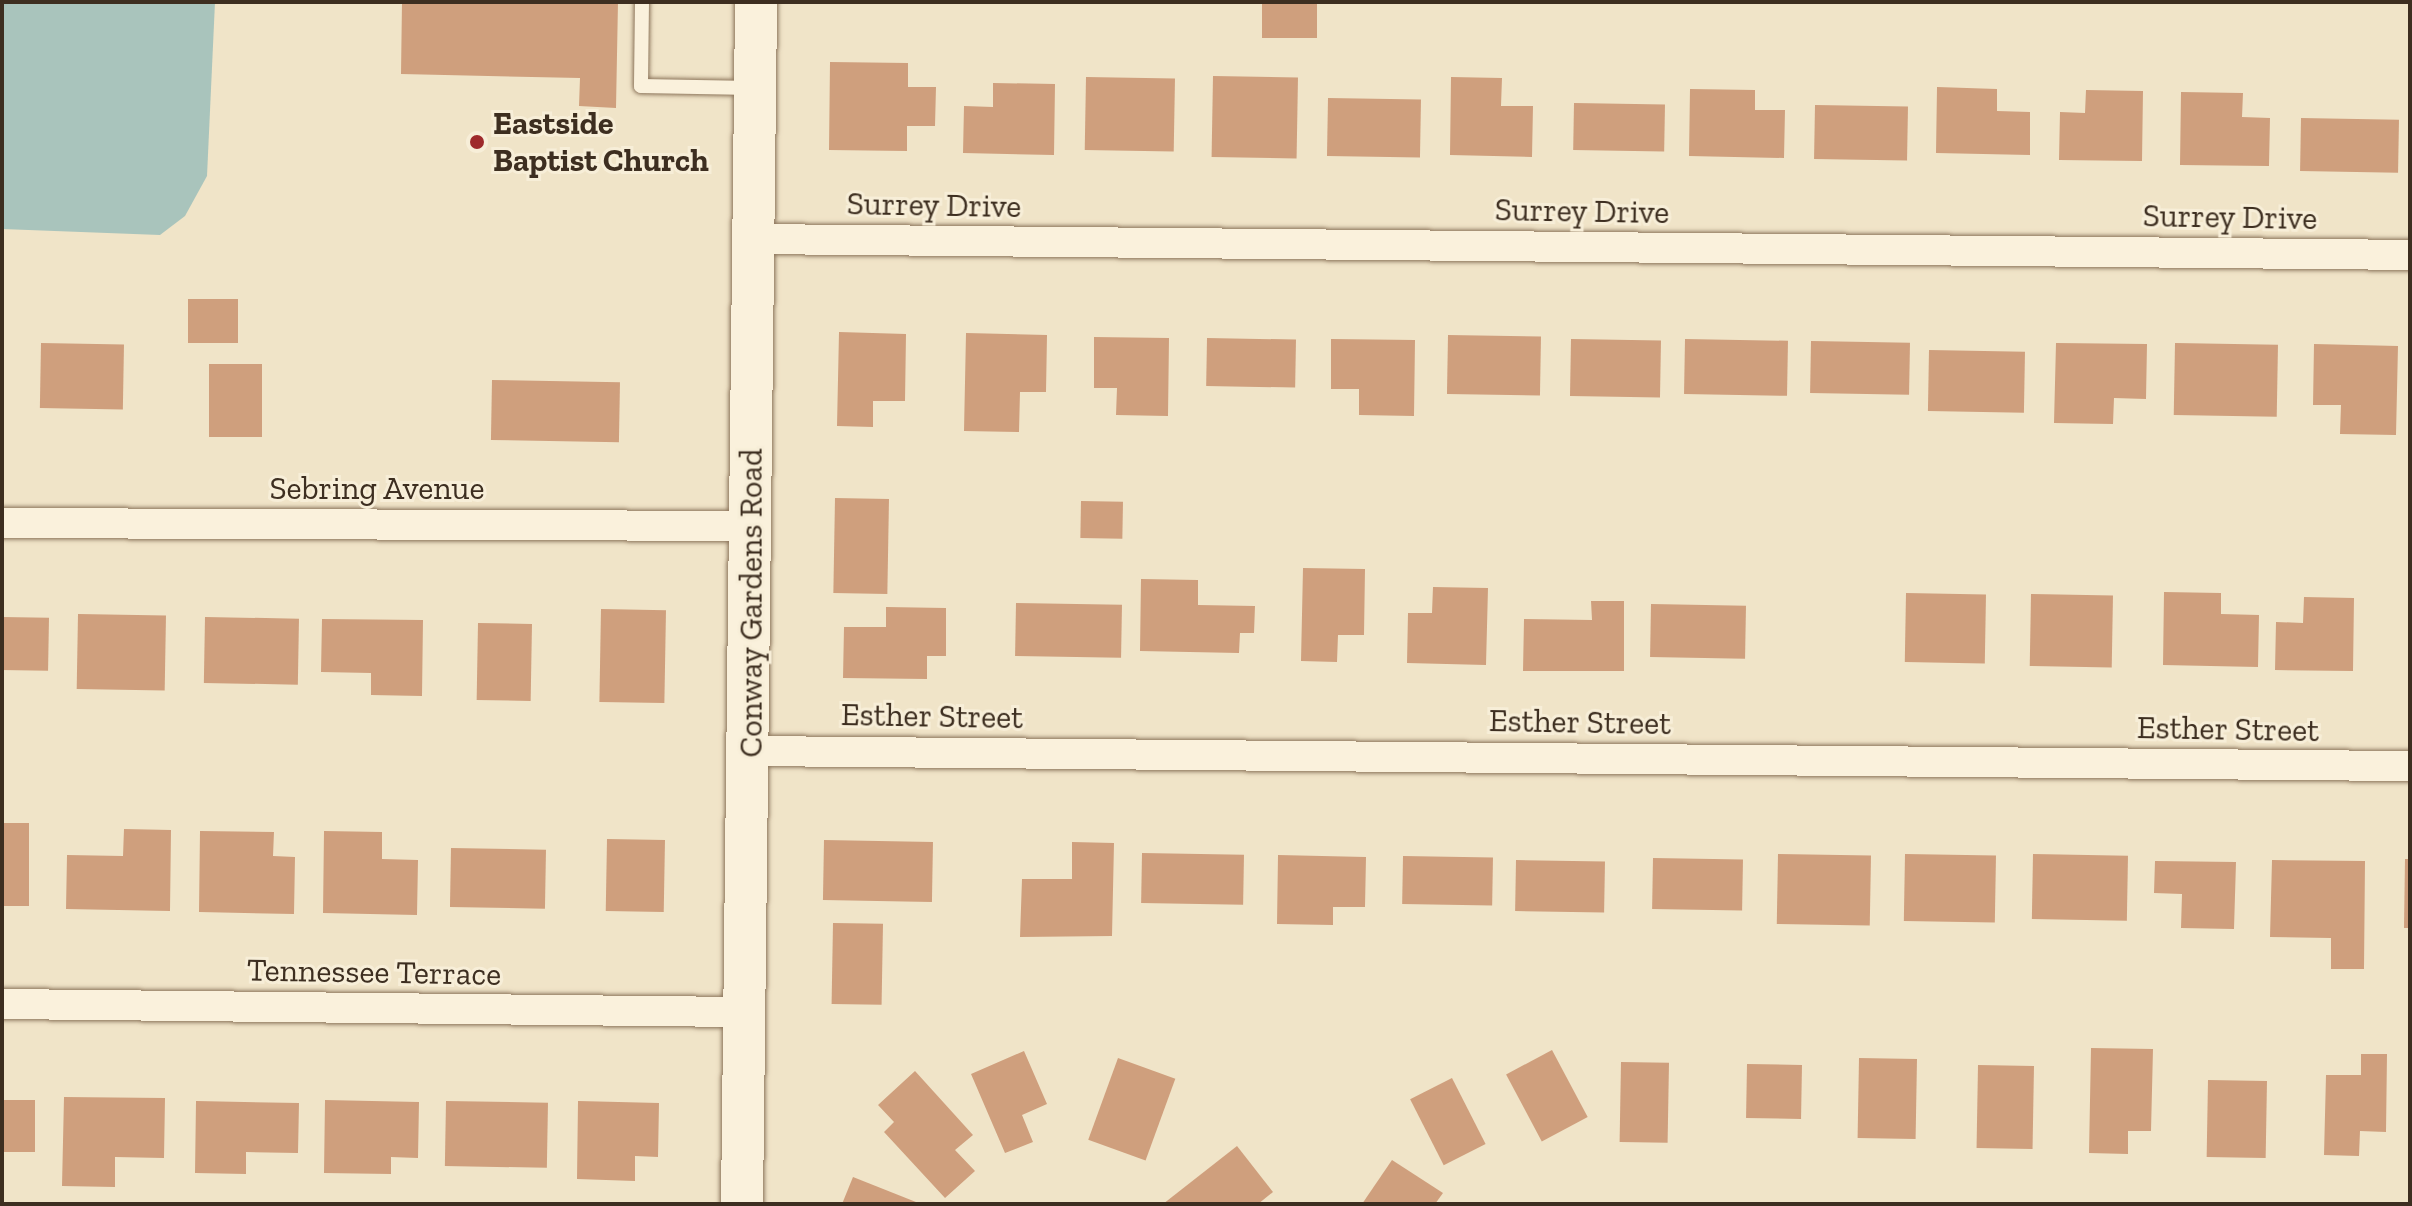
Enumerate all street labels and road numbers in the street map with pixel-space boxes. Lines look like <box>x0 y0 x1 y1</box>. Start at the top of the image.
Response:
street label: Surrey Drive <box>846 184 1022 226</box>
street label: Surrey Drive <box>1494 190 1670 232</box>
street label: Surrey Drive <box>2142 196 2318 238</box>
street label: Conway Gardens Road <box>732 448 770 758</box>
street label: Sebring Avenue <box>269 469 485 507</box>
street label: Esther Street <box>840 695 1024 737</box>
street label: Esther Street <box>1488 701 1672 743</box>
street label: Esther Street <box>2136 708 2320 750</box>
street label: Tennessee Terrace <box>246 951 502 993</box>

